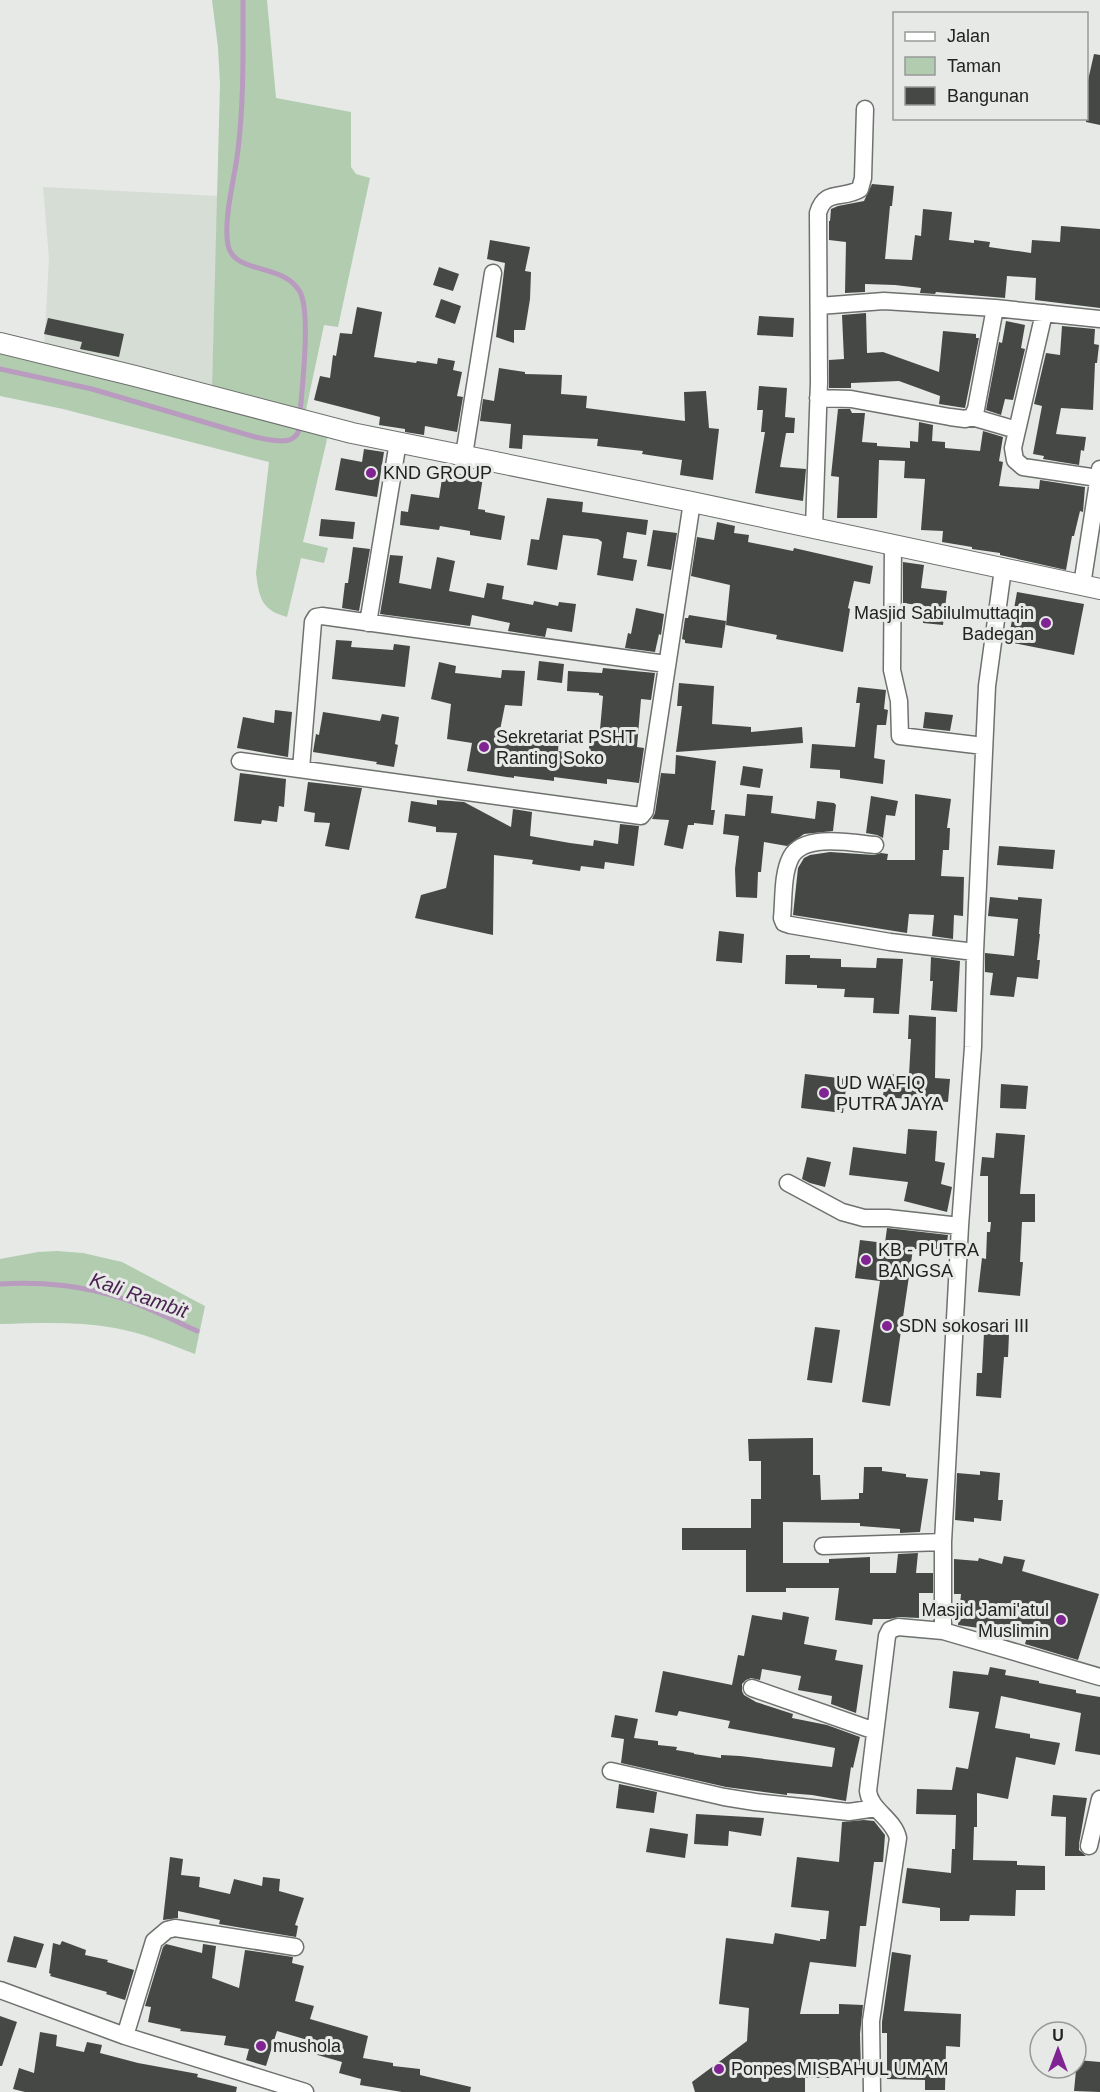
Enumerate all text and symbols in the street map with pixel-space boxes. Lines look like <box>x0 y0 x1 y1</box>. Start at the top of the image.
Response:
legend <box>893 12 1088 120</box>
text: Jalan <box>947 26 990 46</box>
text: Taman <box>947 56 1001 76</box>
text: Bangunan <box>947 86 1029 106</box>
place label: KND GROUP <box>383 463 492 483</box>
marker: KND GROUP <box>364 466 378 480</box>
place label: Masjid Sabilulmuttaqin Badegan <box>854 603 1034 644</box>
marker: Masjid Sabilulmuttaqin Badegan <box>1039 616 1053 630</box>
place label: Sekretariat PSHT Ranting Soko <box>496 727 636 768</box>
marker: Sekretariat PSHT Ranting Soko <box>477 740 491 754</box>
place label: UD WAFIQ PUTRA JAYA <box>836 1073 943 1114</box>
marker: UD WAFIQ PUTRA JAYA <box>817 1086 831 1100</box>
place label: KB - PUTRA BANGSA <box>878 1240 979 1281</box>
marker: KB - PUTRA BANGSA <box>859 1253 873 1267</box>
water label: Kali Rambit <box>87 1268 192 1323</box>
place label: SDN sokosari III <box>899 1316 1029 1336</box>
marker: SDN sokosari III <box>880 1319 894 1333</box>
place label: Masjid Jami'atul Muslimin <box>922 1600 1049 1641</box>
marker: Masjid Jami'atul Muslimin <box>1054 1613 1068 1627</box>
north arrow <box>1028 2020 1088 2080</box>
text: U <box>1052 2027 1064 2044</box>
place label: mushola <box>273 2036 342 2056</box>
marker: mushola <box>254 2039 268 2053</box>
place label: Ponpes MISBAHUL UMAM <box>731 2059 948 2079</box>
marker: Ponpes MISBAHUL UMAM <box>712 2062 726 2076</box>

